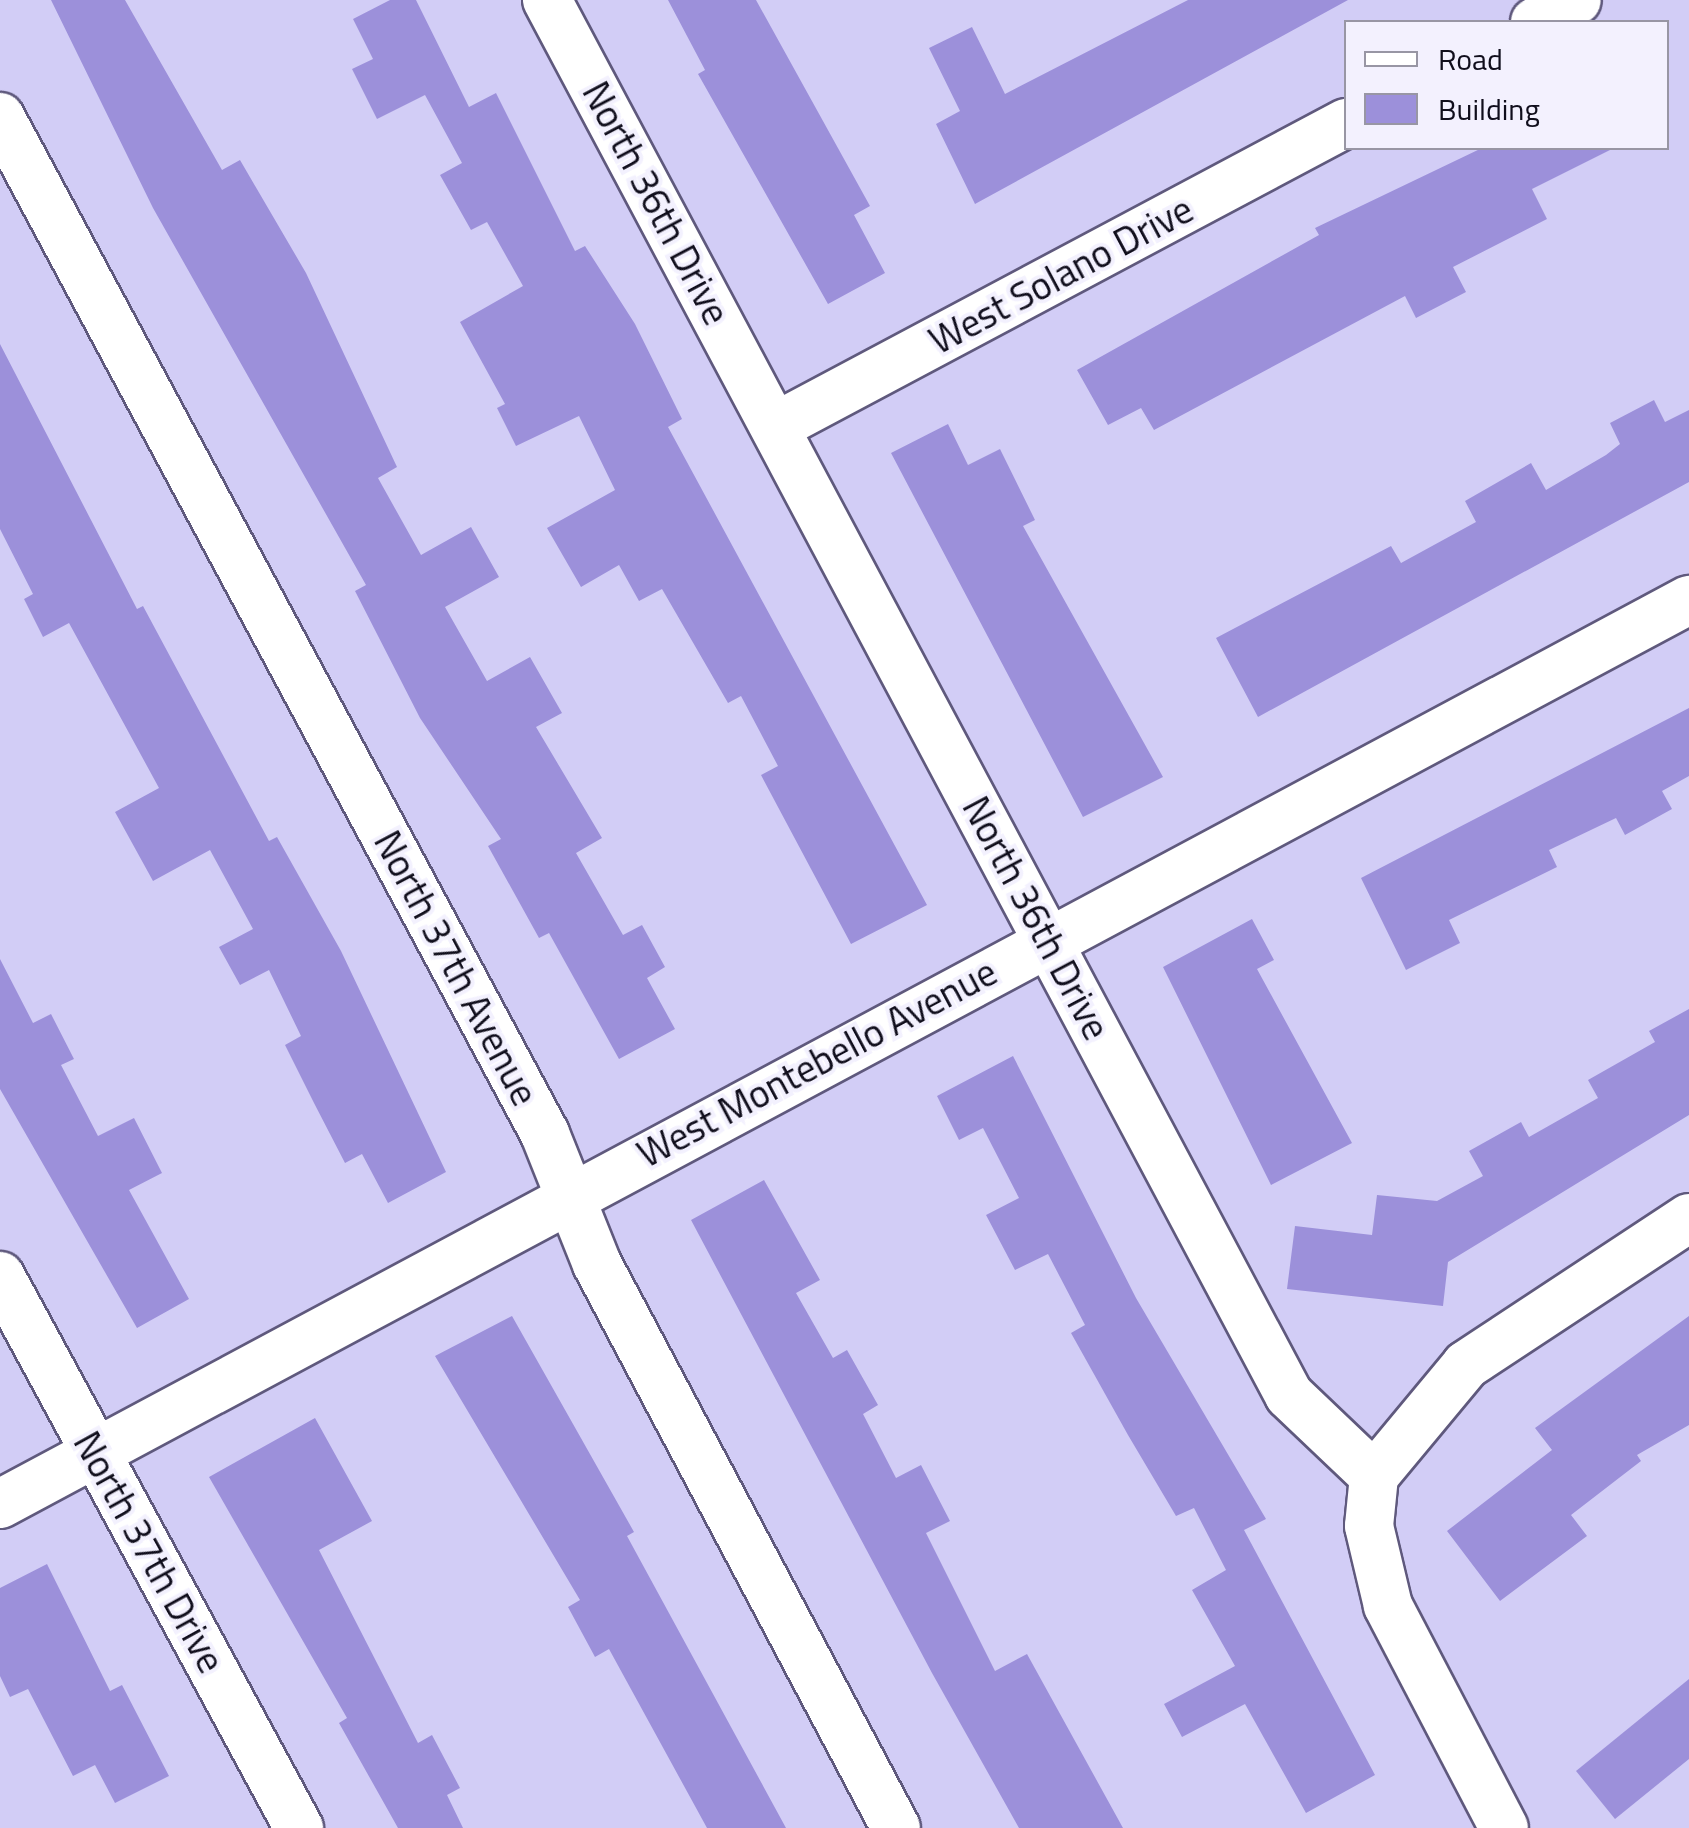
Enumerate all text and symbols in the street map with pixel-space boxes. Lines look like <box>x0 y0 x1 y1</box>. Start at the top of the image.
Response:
legend <box>1344 20 1669 150</box>
text: Road <box>1438 36 1503 82</box>
street label: North 36th Drive <box>573 74 739 332</box>
text: Building <box>1438 86 1540 132</box>
street label: West Solano Drive <box>921 186 1201 364</box>
street label: North 36th Drive <box>953 789 1119 1047</box>
street label: North 37th Avenue <box>364 823 548 1113</box>
street label: West Montebello Avenue <box>630 949 1004 1177</box>
street label: North 37th Drive <box>64 1423 234 1681</box>

